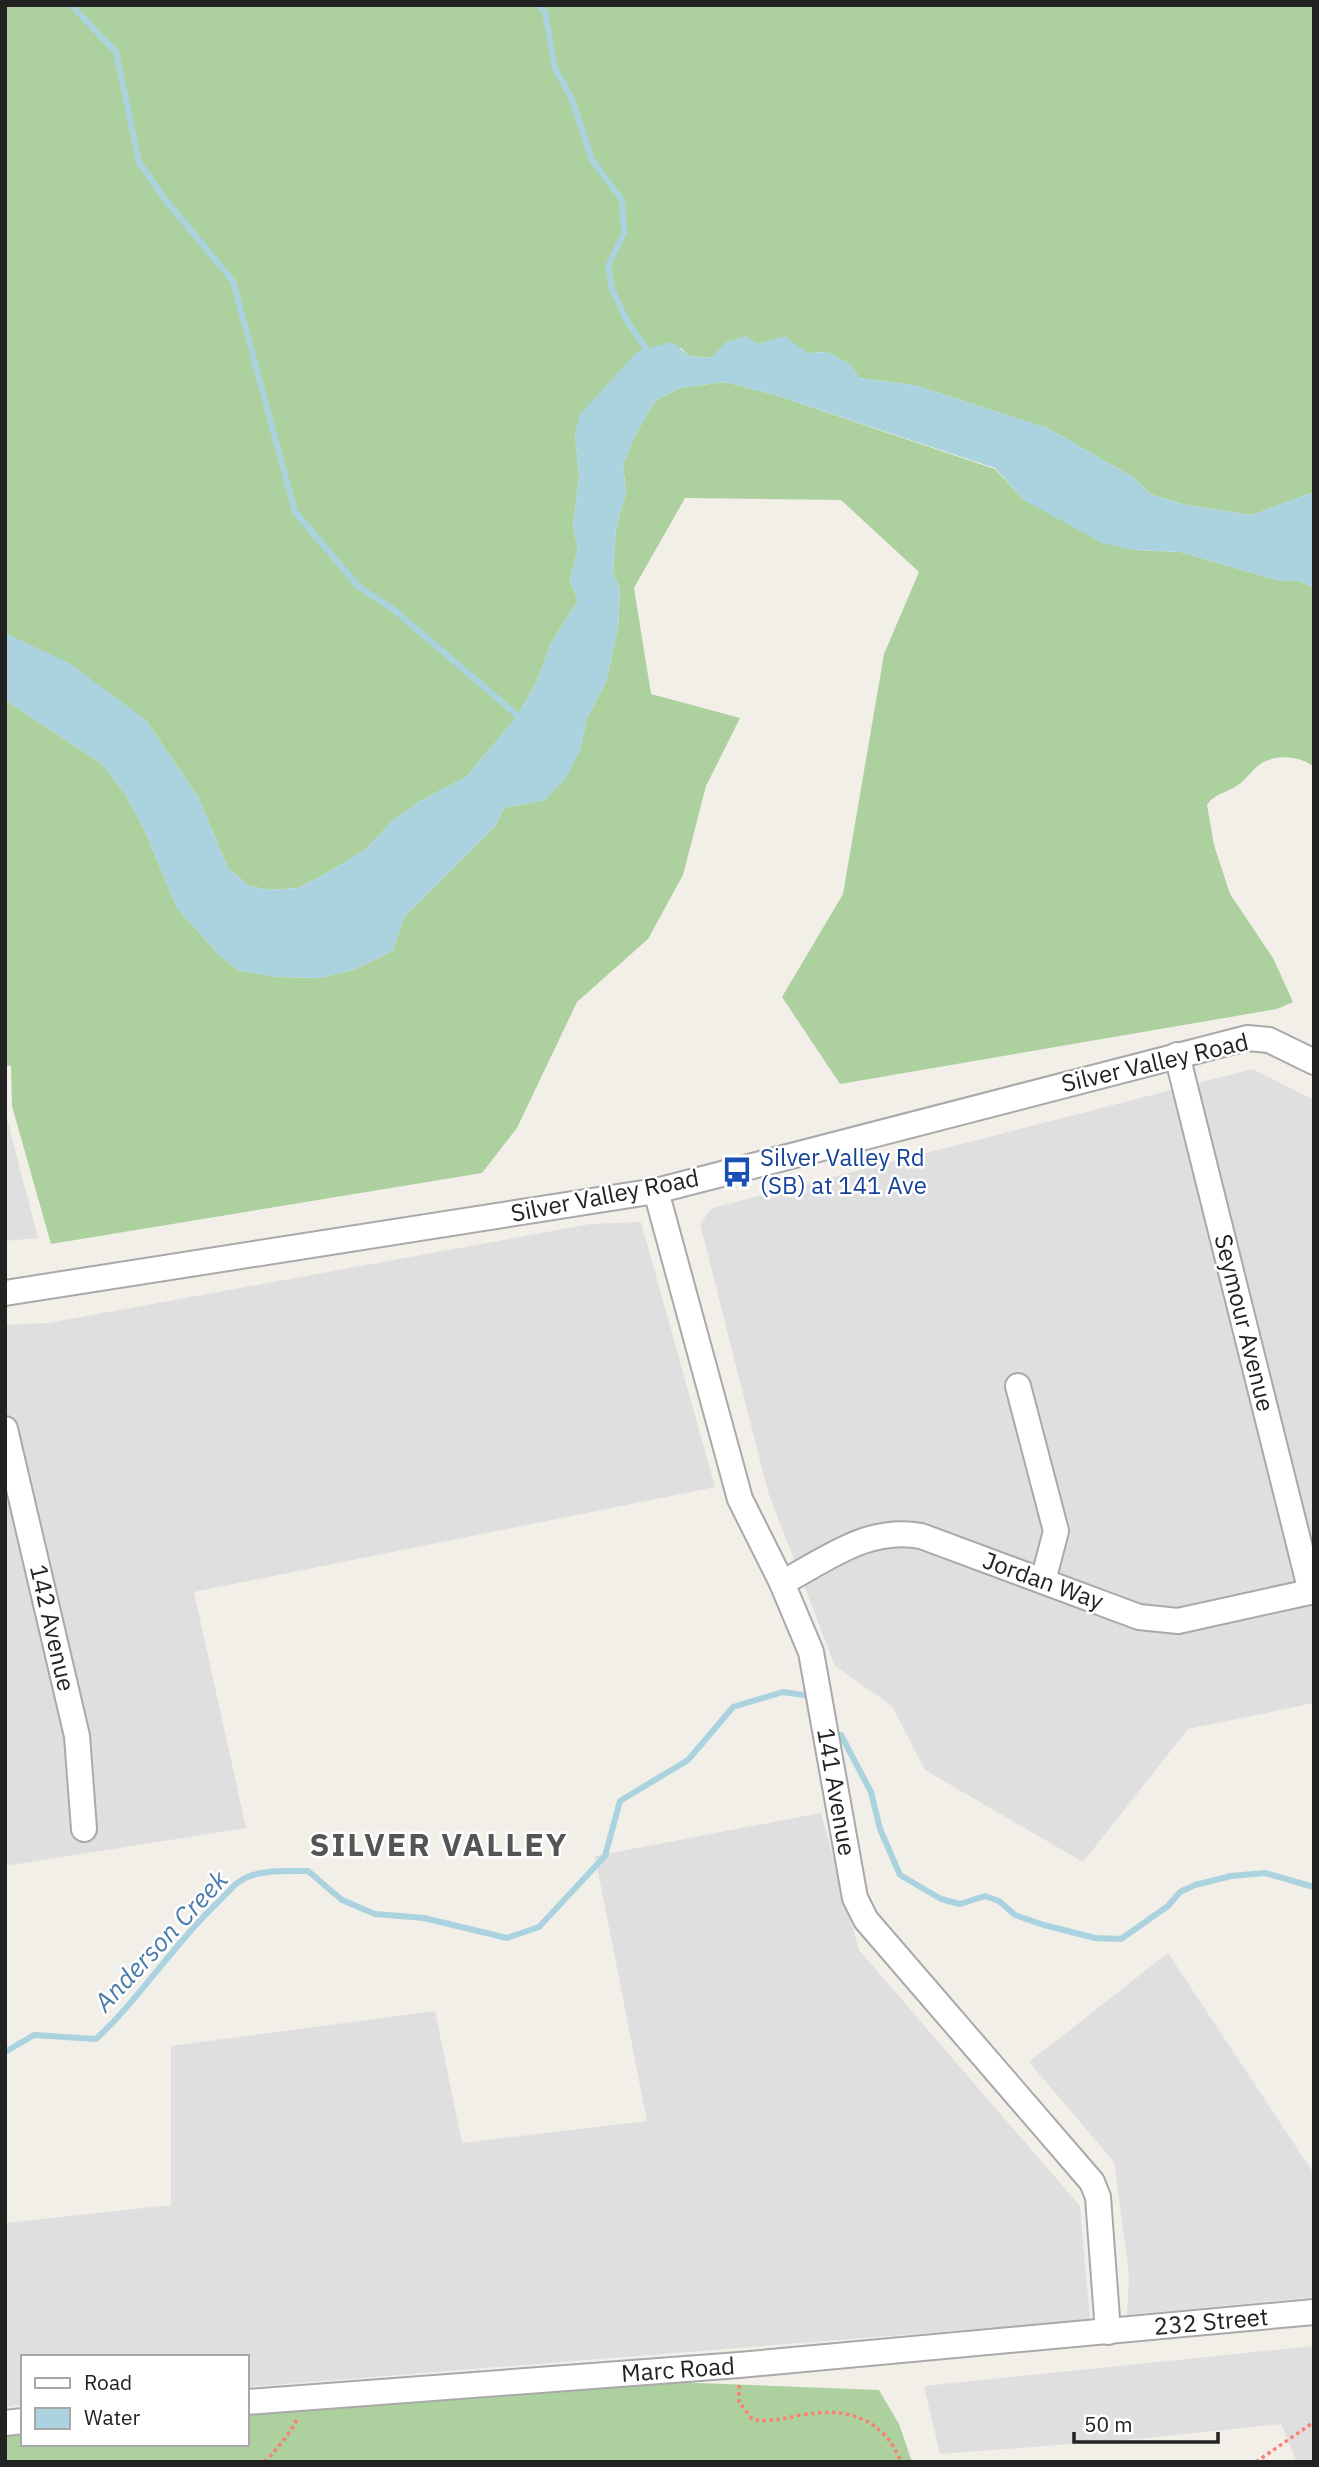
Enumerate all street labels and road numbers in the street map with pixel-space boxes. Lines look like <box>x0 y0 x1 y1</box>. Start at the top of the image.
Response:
street label: Silver Valley Road <box>1058 1025 1251 1099</box>
street label: Silver Valley Road <box>508 1161 702 1229</box>
street label: Seymour Avenue <box>1207 1231 1282 1415</box>
street label: Jordan Way <box>979 1543 1108 1617</box>
street label: 142 Avenue <box>23 1561 83 1694</box>
street label: 141 Avenue <box>810 1726 864 1858</box>
street label: 232 Street <box>1152 2300 1269 2342</box>
street label: Marc Road <box>620 2349 736 2389</box>

